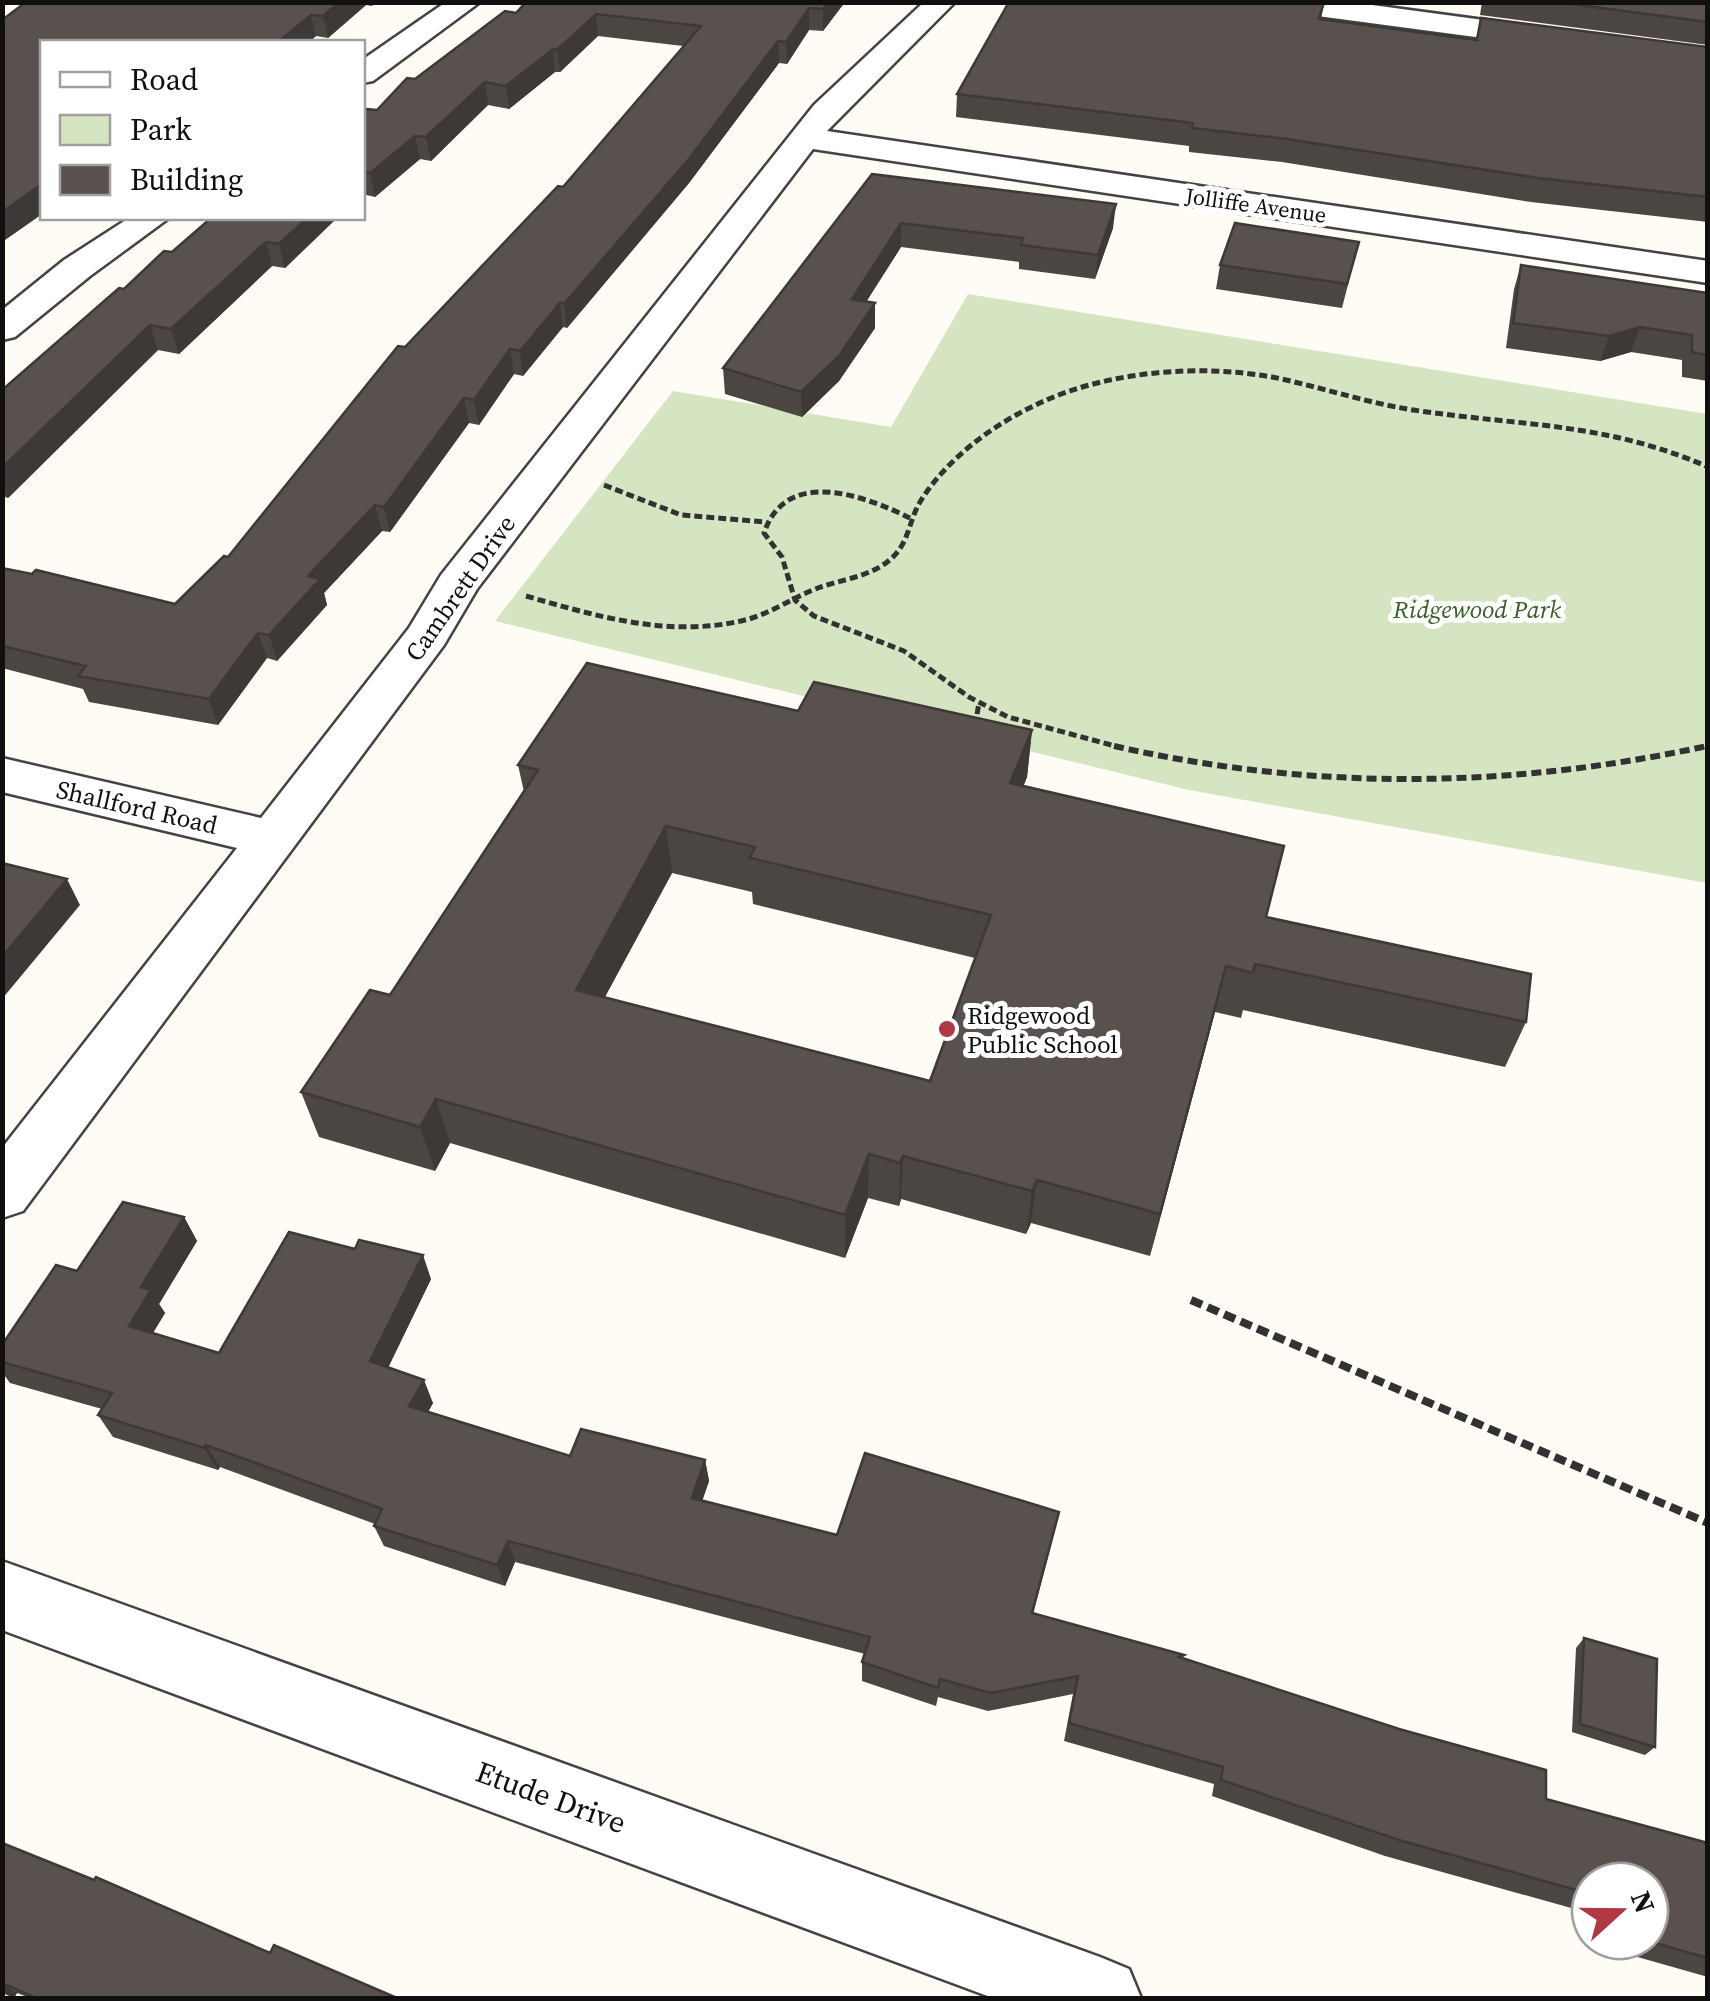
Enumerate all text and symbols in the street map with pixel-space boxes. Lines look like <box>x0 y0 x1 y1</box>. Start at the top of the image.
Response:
legend <box>40 40 365 220</box>
text: Road <box>130 59 198 100</box>
text: Park <box>130 109 192 150</box>
text: Building <box>130 159 243 200</box>
street label: Jolliffe Avenue <box>1183 180 1328 230</box>
street label: Cambrett Drive <box>397 508 523 668</box>
park label: Ridgewood Park <box>1392 592 1561 626</box>
street label: Shallford Road <box>53 772 221 842</box>
place label: Ridgewood Public School <box>967 998 1118 1061</box>
marker: Ridgewood Public School <box>936 1018 958 1040</box>
street label: Etude Drive <box>470 1751 632 1843</box>
north arrow <box>1570 1861 1670 1961</box>
text: N <box>1622 1886 1665 1918</box>

